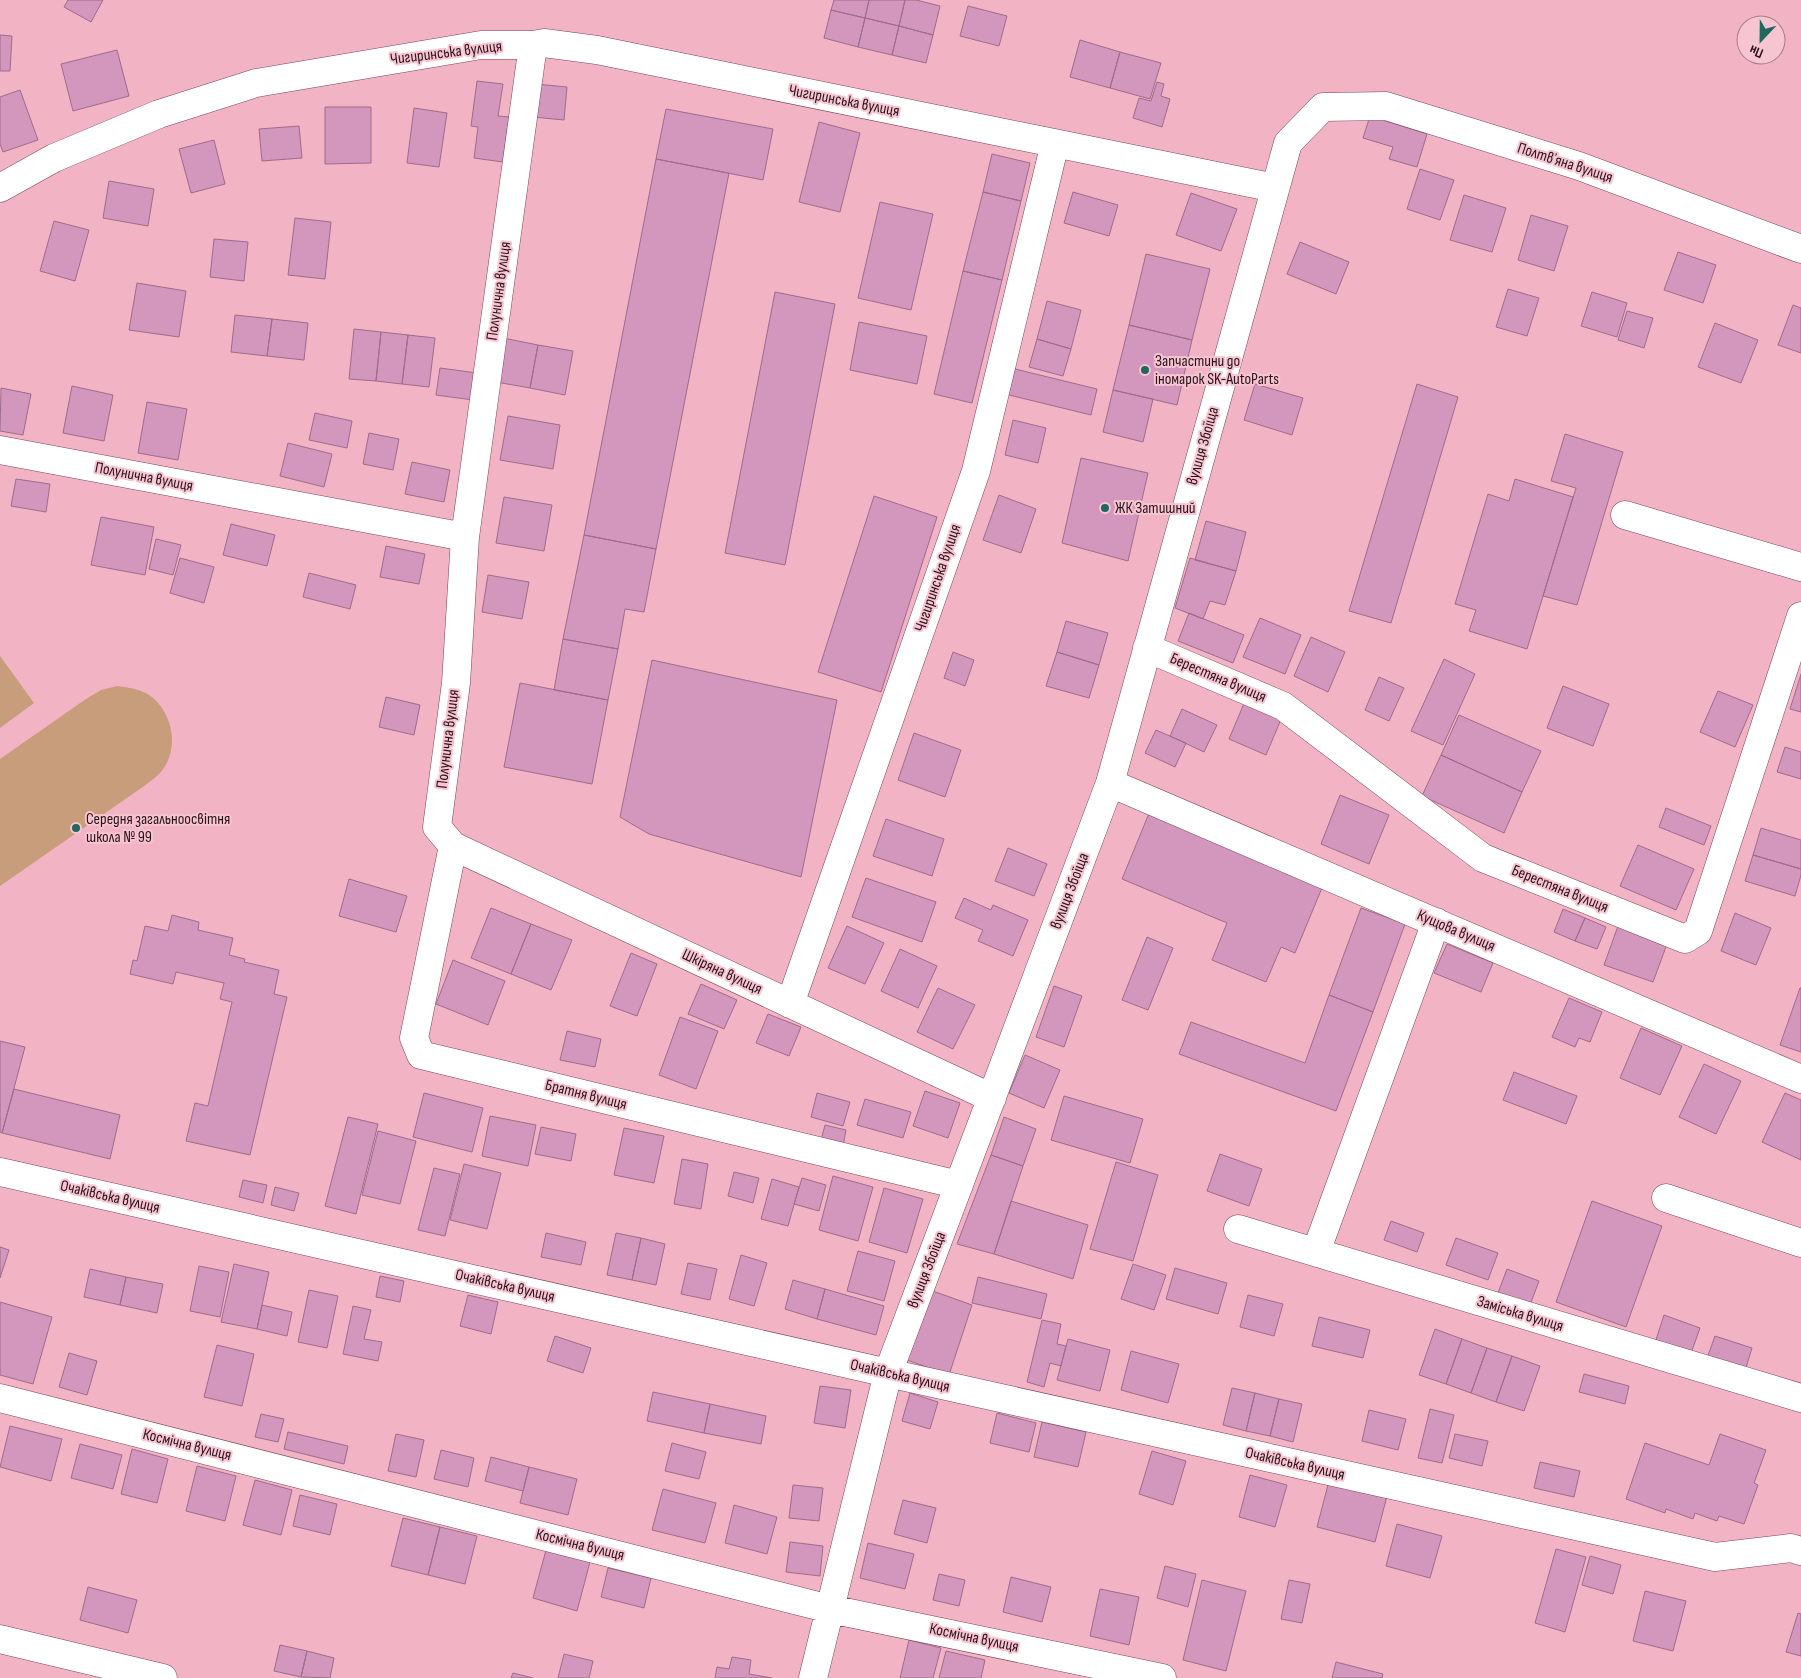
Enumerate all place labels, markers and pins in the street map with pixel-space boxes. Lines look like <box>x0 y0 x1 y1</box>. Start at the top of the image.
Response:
place label: Запчастини до іномарок SK-AutoParts <box>1155 352 1279 389</box>
marker: Запчастини до іномарок SK-AutoParts <box>1139 364 1151 376</box>
place label: ЖК Затишний <box>1115 499 1196 518</box>
marker: ЖК Затишний <box>1099 502 1111 514</box>
place label: Середня загальноосвітня школа № 99 <box>86 810 230 847</box>
marker: Середня загальноосвітня школа № 99 <box>70 822 82 834</box>

